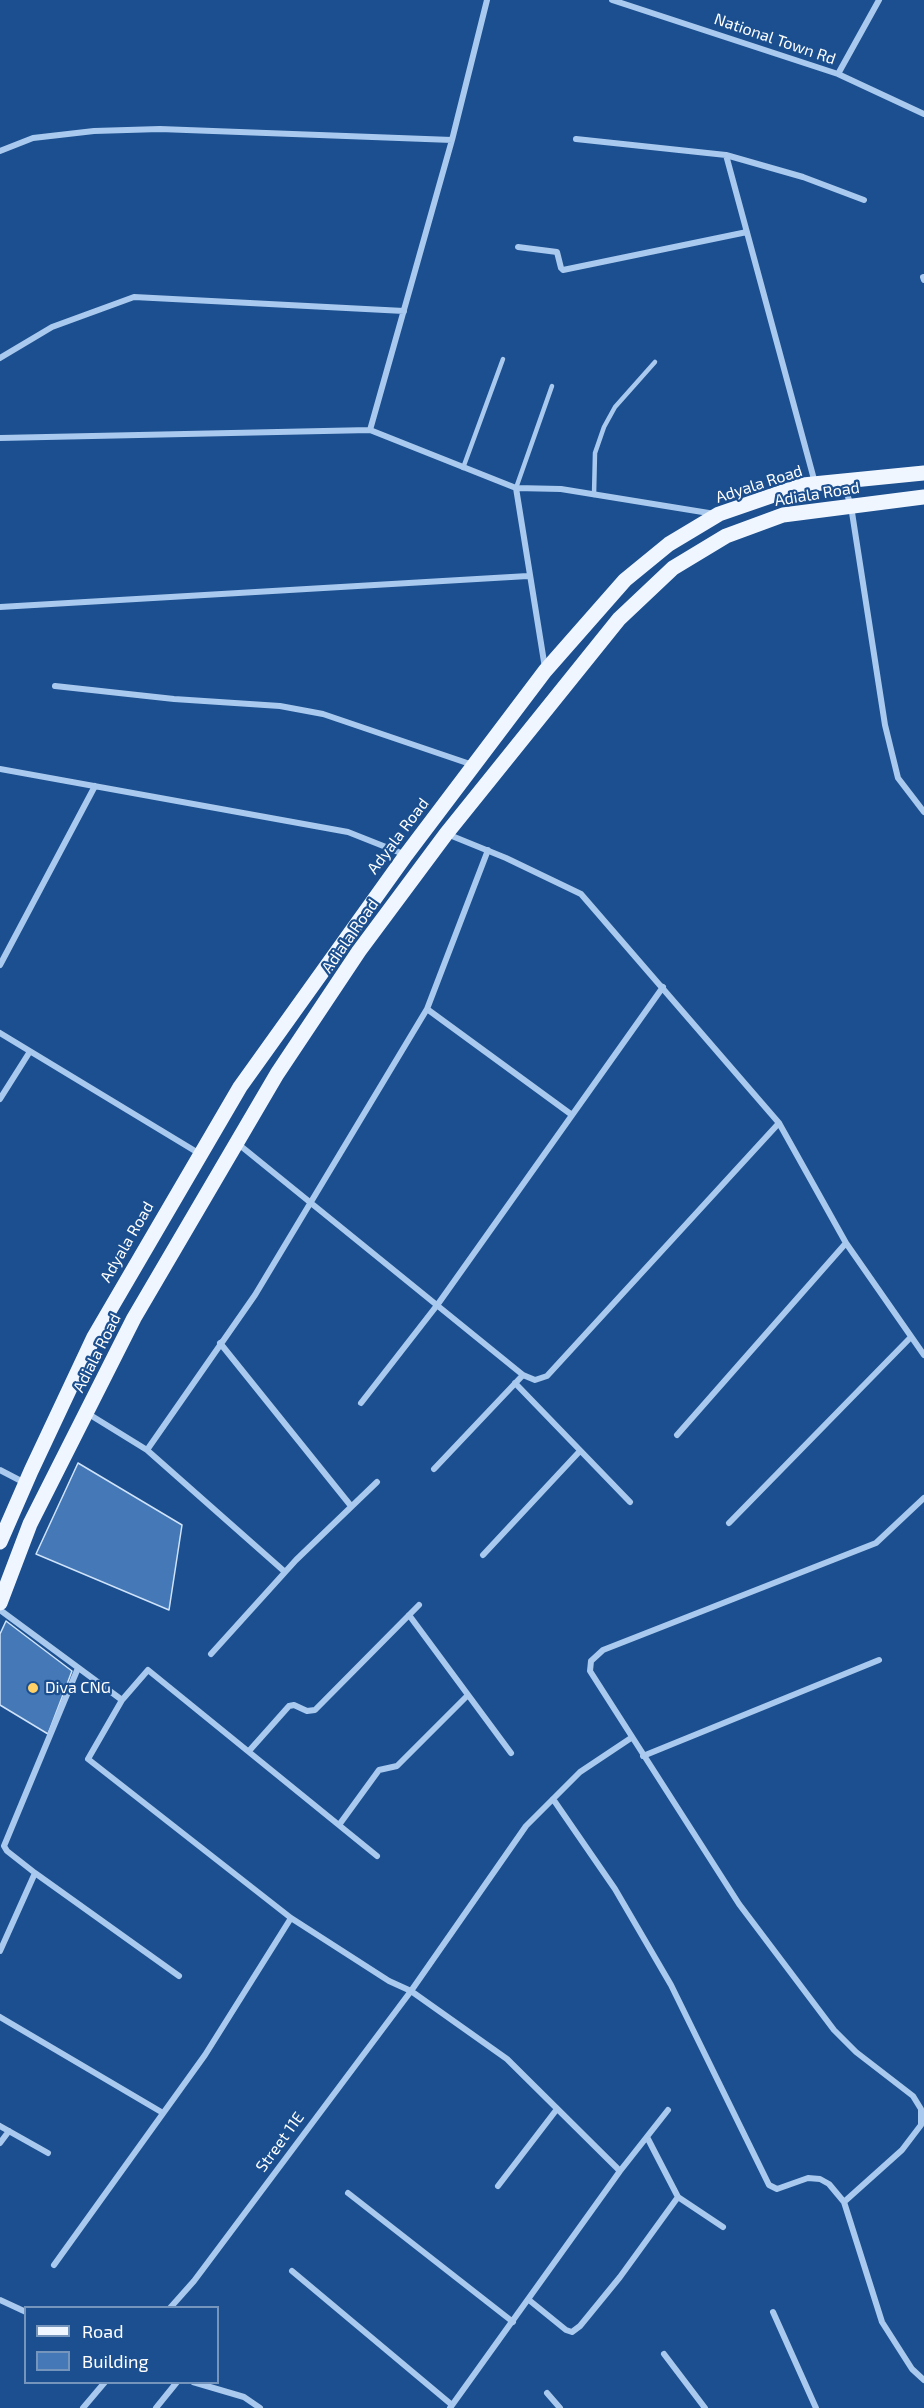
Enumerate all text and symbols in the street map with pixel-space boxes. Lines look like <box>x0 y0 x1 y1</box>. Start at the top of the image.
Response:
street label: National Town Rd <box>712 9 838 69</box>
street label: Adyala Road <box>713 461 805 507</box>
street label: Adiala Road <box>773 478 861 510</box>
street label: Adyala Road <box>363 794 433 878</box>
street label: Adiala Road <box>318 895 382 977</box>
street label: Adyala Road <box>96 1198 158 1286</box>
street label: Adiala Road <box>69 1310 125 1396</box>
place label: Diva CNG <box>45 1678 111 1698</box>
marker: Diva CNG <box>26 1681 40 1695</box>
street label: Street 11E <box>252 2108 308 2176</box>
legend <box>24 2306 219 2384</box>
text: Road <box>82 2320 123 2342</box>
text: Building <box>82 2350 149 2372</box>

